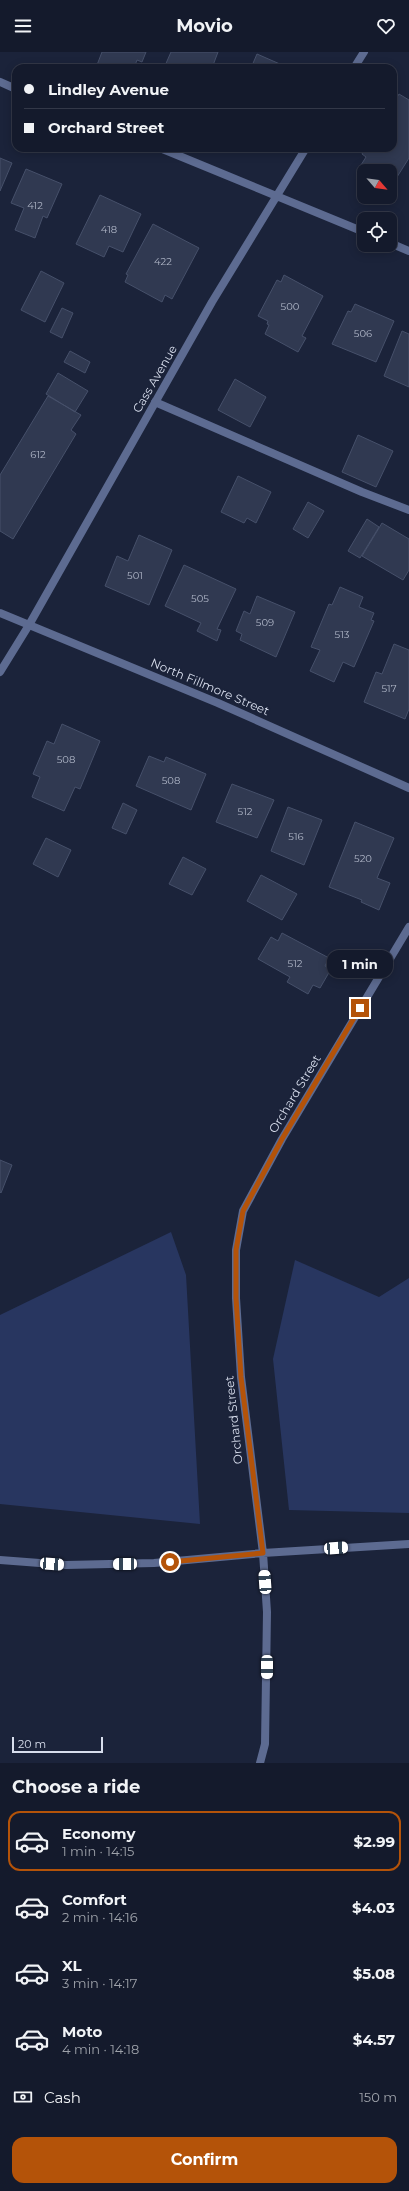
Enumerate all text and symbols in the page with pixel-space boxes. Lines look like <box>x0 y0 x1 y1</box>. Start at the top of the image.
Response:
icon: menu <box>12 15 34 37</box>
text: Movio <box>176 15 233 37</box>
icon: heart <box>375 15 397 37</box>
text: Lindley Avenue <box>48 80 169 99</box>
text: Orchard Street <box>48 118 164 137</box>
north arrow <box>357 164 397 204</box>
map controls <box>357 164 397 252</box>
house number: 412 <box>27 199 43 212</box>
button: locate <box>357 212 397 252</box>
house number: 418 <box>101 223 117 236</box>
house number: 422 <box>154 255 172 268</box>
house number: 500 <box>281 300 300 313</box>
house number: 506 <box>354 327 372 340</box>
street label: Cass Avenue <box>129 342 180 415</box>
house number: 612 <box>30 448 46 461</box>
house number: 501 <box>127 569 143 582</box>
house number: 505 <box>191 592 209 605</box>
house number: 509 <box>256 616 274 629</box>
house number: 513 <box>335 628 350 641</box>
street label: North Fillmore Street <box>149 655 272 718</box>
house number: 517 <box>381 682 397 695</box>
house number: 508 <box>57 753 75 766</box>
house number: 508 <box>162 774 180 787</box>
house number: 512 <box>238 805 253 818</box>
house number: 516 <box>288 830 304 843</box>
house number: 520 <box>354 852 372 865</box>
callout: 1 min <box>327 950 393 978</box>
text: 1 min <box>342 956 378 972</box>
house number: 512 <box>288 957 303 970</box>
route end <box>351 999 369 1017</box>
street label: Orchard Street <box>265 1052 324 1136</box>
street label: Orchard Street <box>221 1375 246 1465</box>
car <box>324 1541 348 1555</box>
route start <box>161 1553 179 1571</box>
car <box>40 1557 64 1571</box>
car <box>113 1558 137 1570</box>
car <box>258 1570 272 1594</box>
car <box>261 1655 273 1679</box>
scale bar <box>12 1735 103 1754</box>
text: 20 m <box>18 1737 46 1751</box>
text: Choose a ride <box>12 1776 140 1798</box>
icon: car <box>14 1823 50 1859</box>
text: Economy <box>62 1824 135 1843</box>
text: $2.99 <box>353 1832 395 1851</box>
text: 1 min · 14:15 <box>62 1843 134 1859</box>
icon: car <box>14 1889 50 1925</box>
text: Comfort <box>62 1890 127 1909</box>
text: $4.03 <box>352 1898 395 1917</box>
text: 2 min · 14:16 <box>62 1909 138 1925</box>
icon: car <box>14 1955 50 1991</box>
text: XL <box>62 1956 81 1975</box>
text: $5.08 <box>353 1964 395 1983</box>
text: 3 min · 14:17 <box>62 1975 137 1991</box>
icon: car <box>14 2021 50 2057</box>
text: Moto <box>62 2022 102 2041</box>
text: $4.57 <box>353 2030 395 2049</box>
text: 4 min · 14:18 <box>62 2041 139 2057</box>
icon: cash <box>12 2086 34 2108</box>
text: Cash <box>44 2088 81 2107</box>
text: 150 m <box>359 2089 397 2105</box>
button: Confirm <box>12 2137 397 2183</box>

